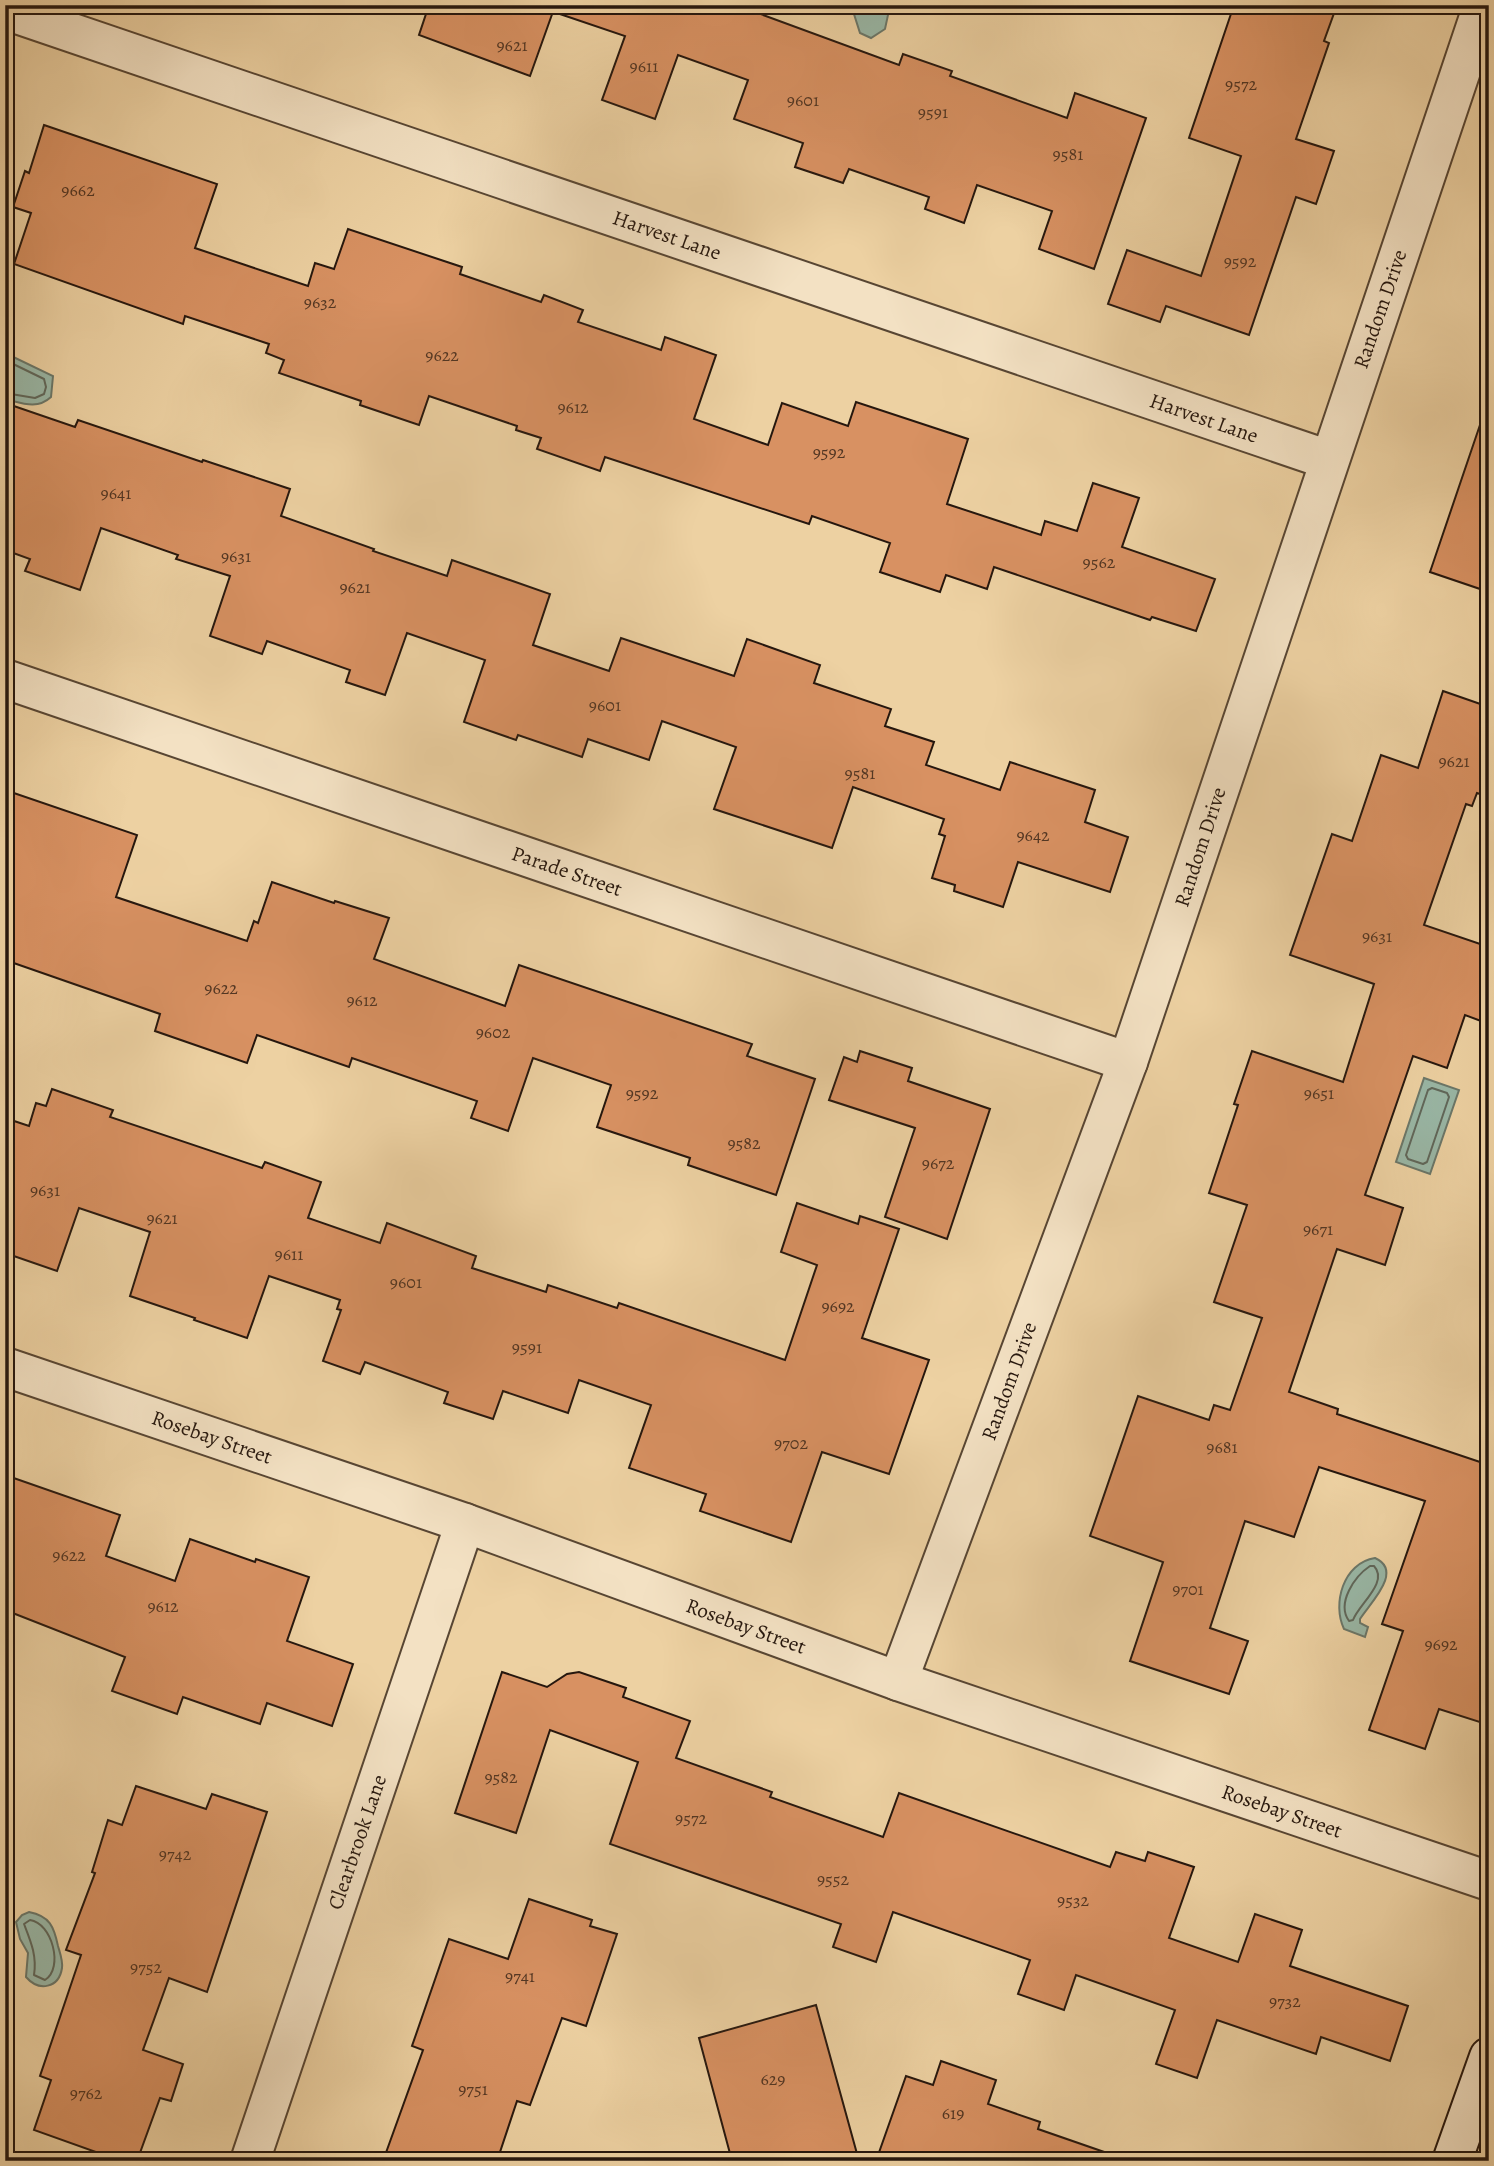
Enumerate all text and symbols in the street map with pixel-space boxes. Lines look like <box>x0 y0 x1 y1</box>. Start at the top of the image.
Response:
house number: 9621 <box>496 33 528 57</box>
house number: 9611 <box>630 54 658 78</box>
house number: 9572 <box>1225 72 1257 96</box>
house number: 9601 <box>787 88 819 112</box>
house number: 9591 <box>918 100 948 124</box>
house number: 9581 <box>1053 142 1083 166</box>
house number: 9662 <box>61 178 95 202</box>
street label: Harvest Lane <box>609 203 725 267</box>
street label: Random Drive <box>1347 246 1413 372</box>
house number: 9592 <box>1224 249 1257 273</box>
house number: 9632 <box>304 290 337 314</box>
house number: 9622 <box>425 343 459 367</box>
street label: Harvest Lane <box>1146 386 1262 450</box>
house number: 9612 <box>557 395 589 419</box>
house number: 9592 <box>813 440 846 464</box>
house number: 9641 <box>101 481 131 505</box>
house number: 9631 <box>221 544 251 568</box>
house number: 9562 <box>1083 550 1116 574</box>
house number: 9621 <box>339 575 371 599</box>
house number: 9601 <box>589 693 621 717</box>
house number: 9621 <box>1438 749 1470 773</box>
house number: 9581 <box>845 761 875 785</box>
street label: Random Drive <box>1167 784 1233 910</box>
house number: 9642 <box>1016 823 1050 847</box>
street label: Parade Street <box>508 839 626 903</box>
house number: 9631 <box>1362 924 1392 948</box>
house number: 9622 <box>204 976 238 1000</box>
house number: 9612 <box>346 988 378 1012</box>
house number: 9602 <box>476 1020 511 1044</box>
house number: 9592 <box>626 1081 659 1105</box>
house number: 9651 <box>1304 1081 1334 1105</box>
house number: 9582 <box>727 1131 761 1155</box>
house number: 9672 <box>922 1151 955 1175</box>
house number: 9631 <box>30 1178 60 1202</box>
house number: 9621 <box>146 1206 178 1230</box>
house number: 9671 <box>1303 1217 1333 1241</box>
house number: 9611 <box>275 1242 303 1266</box>
house number: 9601 <box>390 1270 422 1294</box>
house number: 9692 <box>821 1294 855 1318</box>
street label: Random Drive <box>975 1318 1043 1444</box>
house number: 9591 <box>512 1335 542 1359</box>
street label: Rosebay Street <box>148 1403 276 1471</box>
house number: 9702 <box>774 1431 808 1455</box>
house number: 9681 <box>1206 1435 1238 1459</box>
house number: 9622 <box>52 1543 86 1567</box>
house number: 9701 <box>1172 1577 1204 1601</box>
street label: Rosebay Street <box>682 1591 810 1661</box>
house number: 9612 <box>147 1594 179 1618</box>
house number: 9692 <box>1424 1632 1458 1656</box>
house number: 9582 <box>484 1765 518 1789</box>
street label: Clearbrook Lane <box>321 1771 393 1913</box>
street label: Rosebay Street <box>1218 1777 1346 1845</box>
house number: 9572 <box>675 1806 707 1830</box>
house number: 9742 <box>159 1842 192 1866</box>
house number: 9552 <box>817 1867 850 1891</box>
house number: 9532 <box>1057 1888 1089 1912</box>
house number: 9752 <box>130 1955 162 1979</box>
house number: 9741 <box>505 1964 535 1988</box>
house number: 9732 <box>1269 1989 1301 2013</box>
house number: 629 <box>760 2067 786 2091</box>
house number: 9751 <box>458 2077 488 2101</box>
house number: 9762 <box>70 2081 103 2105</box>
house number: 619 <box>942 2101 964 2125</box>

